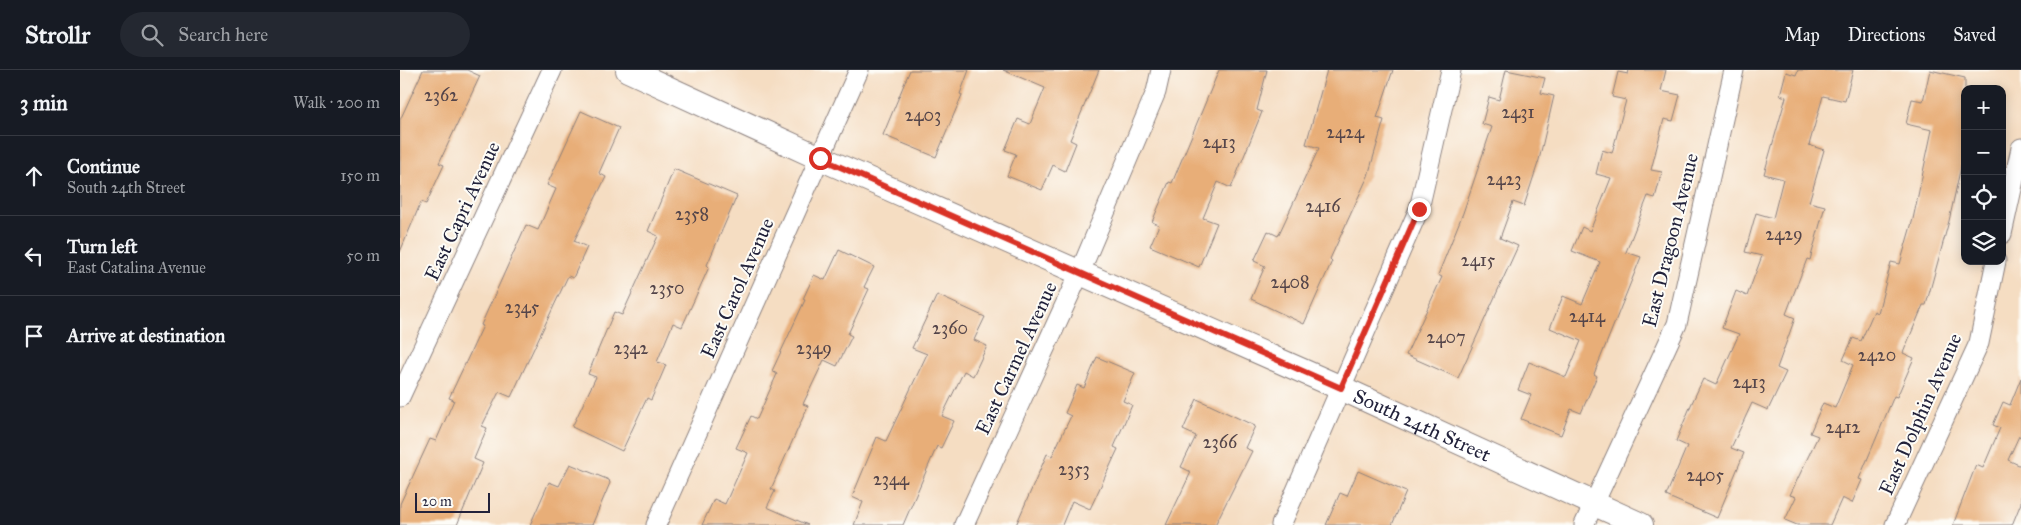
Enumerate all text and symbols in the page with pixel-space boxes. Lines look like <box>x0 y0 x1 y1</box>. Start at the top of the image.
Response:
search box <box>120 12 470 57</box>
text: Strollr <box>25 20 90 50</box>
icon: search <box>138 21 166 49</box>
text: Search here <box>178 23 268 46</box>
text: Map <box>1784 24 1820 46</box>
text: Directions <box>1848 24 1925 46</box>
text: Saved <box>1953 24 1996 46</box>
house number: 2362 <box>424 84 458 106</box>
map controls <box>1961 85 2006 265</box>
button: + <box>1961 85 2006 130</box>
text: 3 min <box>20 90 68 116</box>
text: Walk · 200 m <box>293 93 380 112</box>
house number: 2431 <box>1501 101 1535 123</box>
house number: 2403 <box>905 104 941 126</box>
house number: 2424 <box>1326 121 1365 143</box>
button: − <box>1961 130 2006 175</box>
house number: 2413 <box>1202 131 1236 153</box>
street label: East Capri Avenue <box>419 138 505 284</box>
route start <box>809 147 832 170</box>
street label: East Dragoon Avenue <box>1637 151 1704 330</box>
text: Continue <box>67 155 140 178</box>
icon: ahead <box>20 162 48 190</box>
text: 150 m <box>340 166 380 185</box>
house number: 2423 <box>1487 168 1521 190</box>
button: locate <box>1961 175 2006 220</box>
text: South 24th Street <box>67 178 185 197</box>
house number: 2416 <box>1305 195 1341 217</box>
route end <box>1408 198 1431 221</box>
house number: 2358 <box>675 203 709 225</box>
street label: East Carol Avenue <box>695 214 779 362</box>
button: layers <box>1961 220 2006 265</box>
house number: 2429 <box>1765 223 1803 245</box>
text: Turn left <box>67 235 137 258</box>
icon: left <box>20 242 48 270</box>
text: 50 m <box>346 246 380 265</box>
house number: 2415 <box>1461 249 1496 271</box>
text: East Catalina Avenue <box>67 258 206 277</box>
house number: 2408 <box>1271 271 1309 293</box>
house number: 2350 <box>650 277 684 299</box>
street label: East Carmel Avenue <box>970 278 1062 438</box>
house number: 2345 <box>505 296 540 318</box>
house number: 2414 <box>1569 305 1606 327</box>
house number: 2360 <box>932 317 968 339</box>
icon: arrive <box>20 322 48 350</box>
text: Arrive at destination <box>67 324 225 347</box>
house number: 2407 <box>1427 326 1466 348</box>
street label: East Dolphin Avenue <box>1874 329 1966 499</box>
house number: 2342 <box>614 337 649 359</box>
house number: 2349 <box>796 337 832 359</box>
house number: 2420 <box>1858 344 1896 366</box>
house number: 2413 <box>1732 371 1766 393</box>
street label: South 24th Street <box>1350 383 1495 467</box>
house number: 2412 <box>1826 416 1861 438</box>
house number: 2366 <box>1203 431 1238 453</box>
house number: 2353 <box>1058 458 1090 480</box>
house number: 2405 <box>1686 464 1725 486</box>
house number: 2344 <box>873 468 910 490</box>
scale bar <box>415 490 490 513</box>
text: 20 m <box>422 493 452 510</box>

